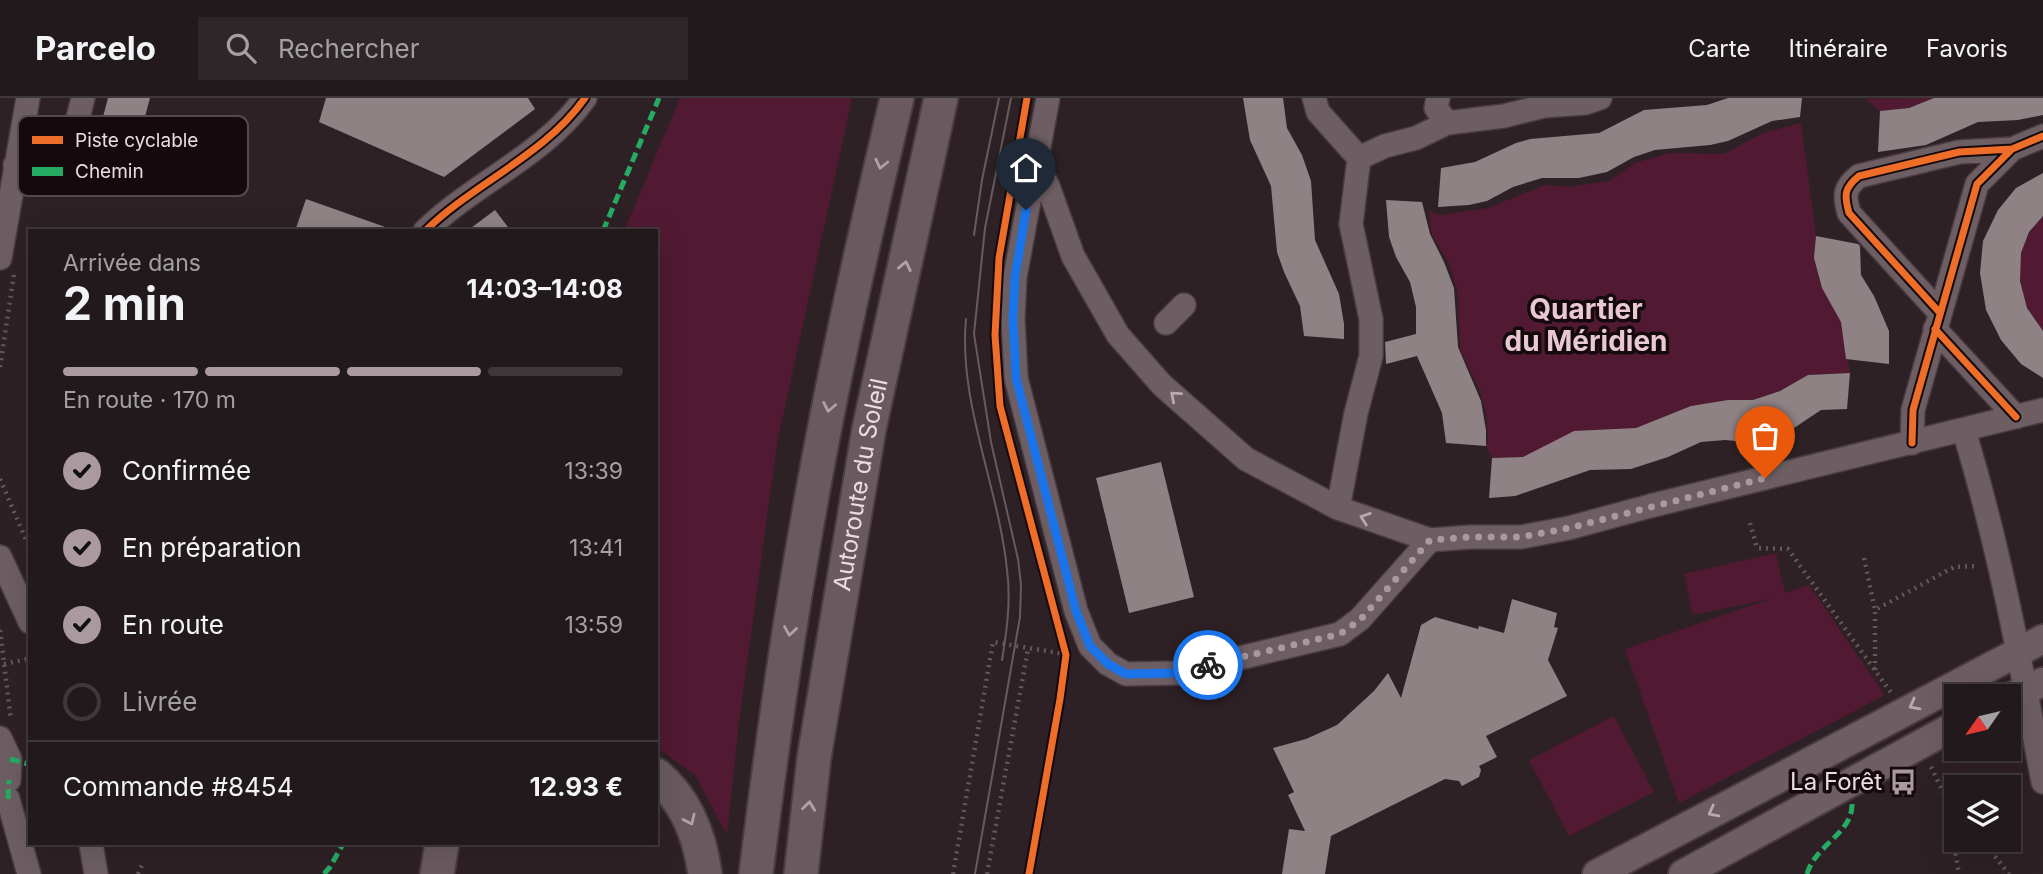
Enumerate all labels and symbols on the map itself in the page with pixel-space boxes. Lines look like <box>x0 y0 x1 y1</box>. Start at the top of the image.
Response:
legend <box>18 116 248 196</box>
text: Piste cyclable <box>75 129 198 152</box>
pin <box>996 138 1056 210</box>
one-way arrow <box>875 158 889 170</box>
text: Chemin <box>75 160 144 183</box>
one-way arrow <box>896 260 911 272</box>
district label: Quartier du Méridien <box>1504 292 1668 358</box>
street label: Autoroute du Soleil <box>827 376 894 593</box>
one-way arrow <box>1170 392 1183 404</box>
one-way arrow <box>823 401 838 413</box>
pin <box>1735 406 1795 478</box>
one-way arrow <box>1359 512 1372 526</box>
one-way arrow <box>783 625 798 637</box>
courier <box>1173 630 1243 700</box>
north arrow <box>1944 684 2021 761</box>
one-way arrow <box>1909 697 1921 711</box>
place label: La Forêt <box>1790 767 1882 796</box>
bus stop icon: La Forêt <box>1888 767 1918 797</box>
one-way arrow <box>801 800 816 812</box>
one-way arrow <box>1708 804 1721 817</box>
one-way arrow <box>681 813 695 825</box>

